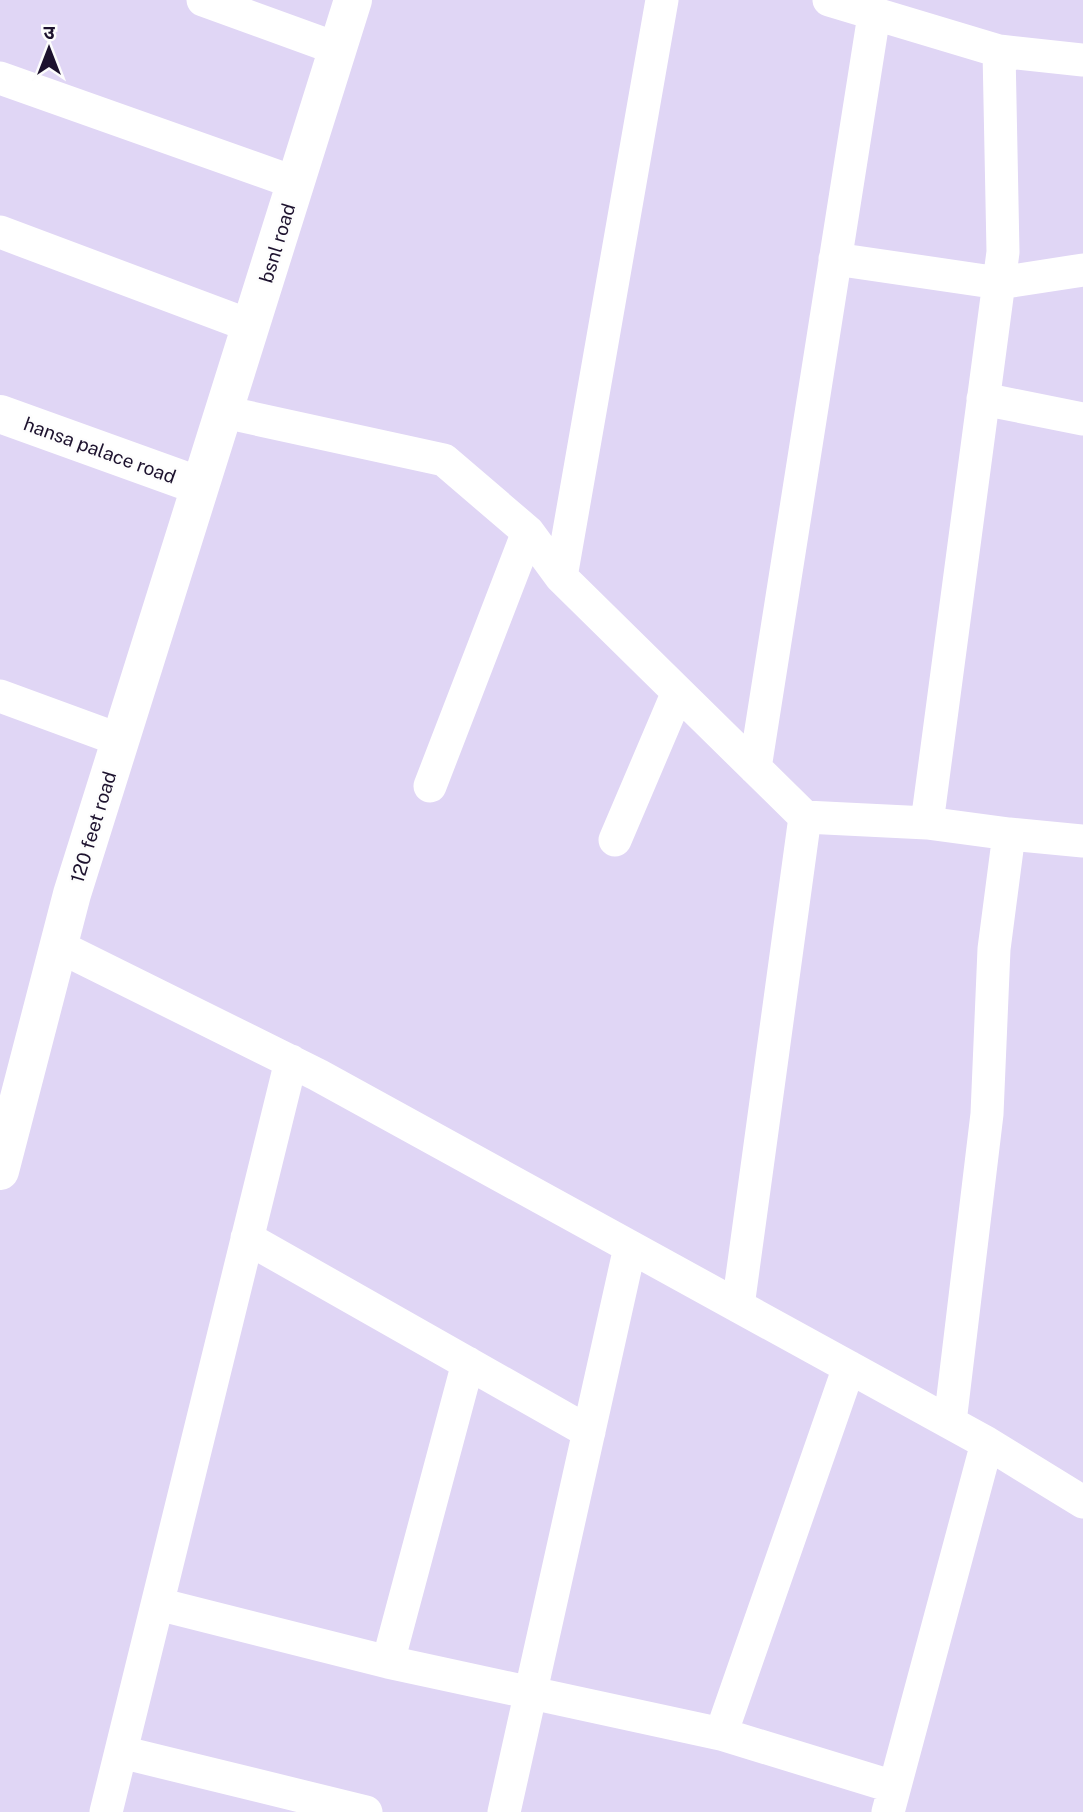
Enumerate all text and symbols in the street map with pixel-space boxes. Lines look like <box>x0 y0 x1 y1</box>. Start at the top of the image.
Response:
north arrow <box>14 14 84 84</box>
text: उ <box>43 21 55 43</box>
street label: bsnl road <box>254 201 300 285</box>
street label: hansa palace road <box>21 412 179 488</box>
street label: 120 feet road <box>66 769 120 885</box>

